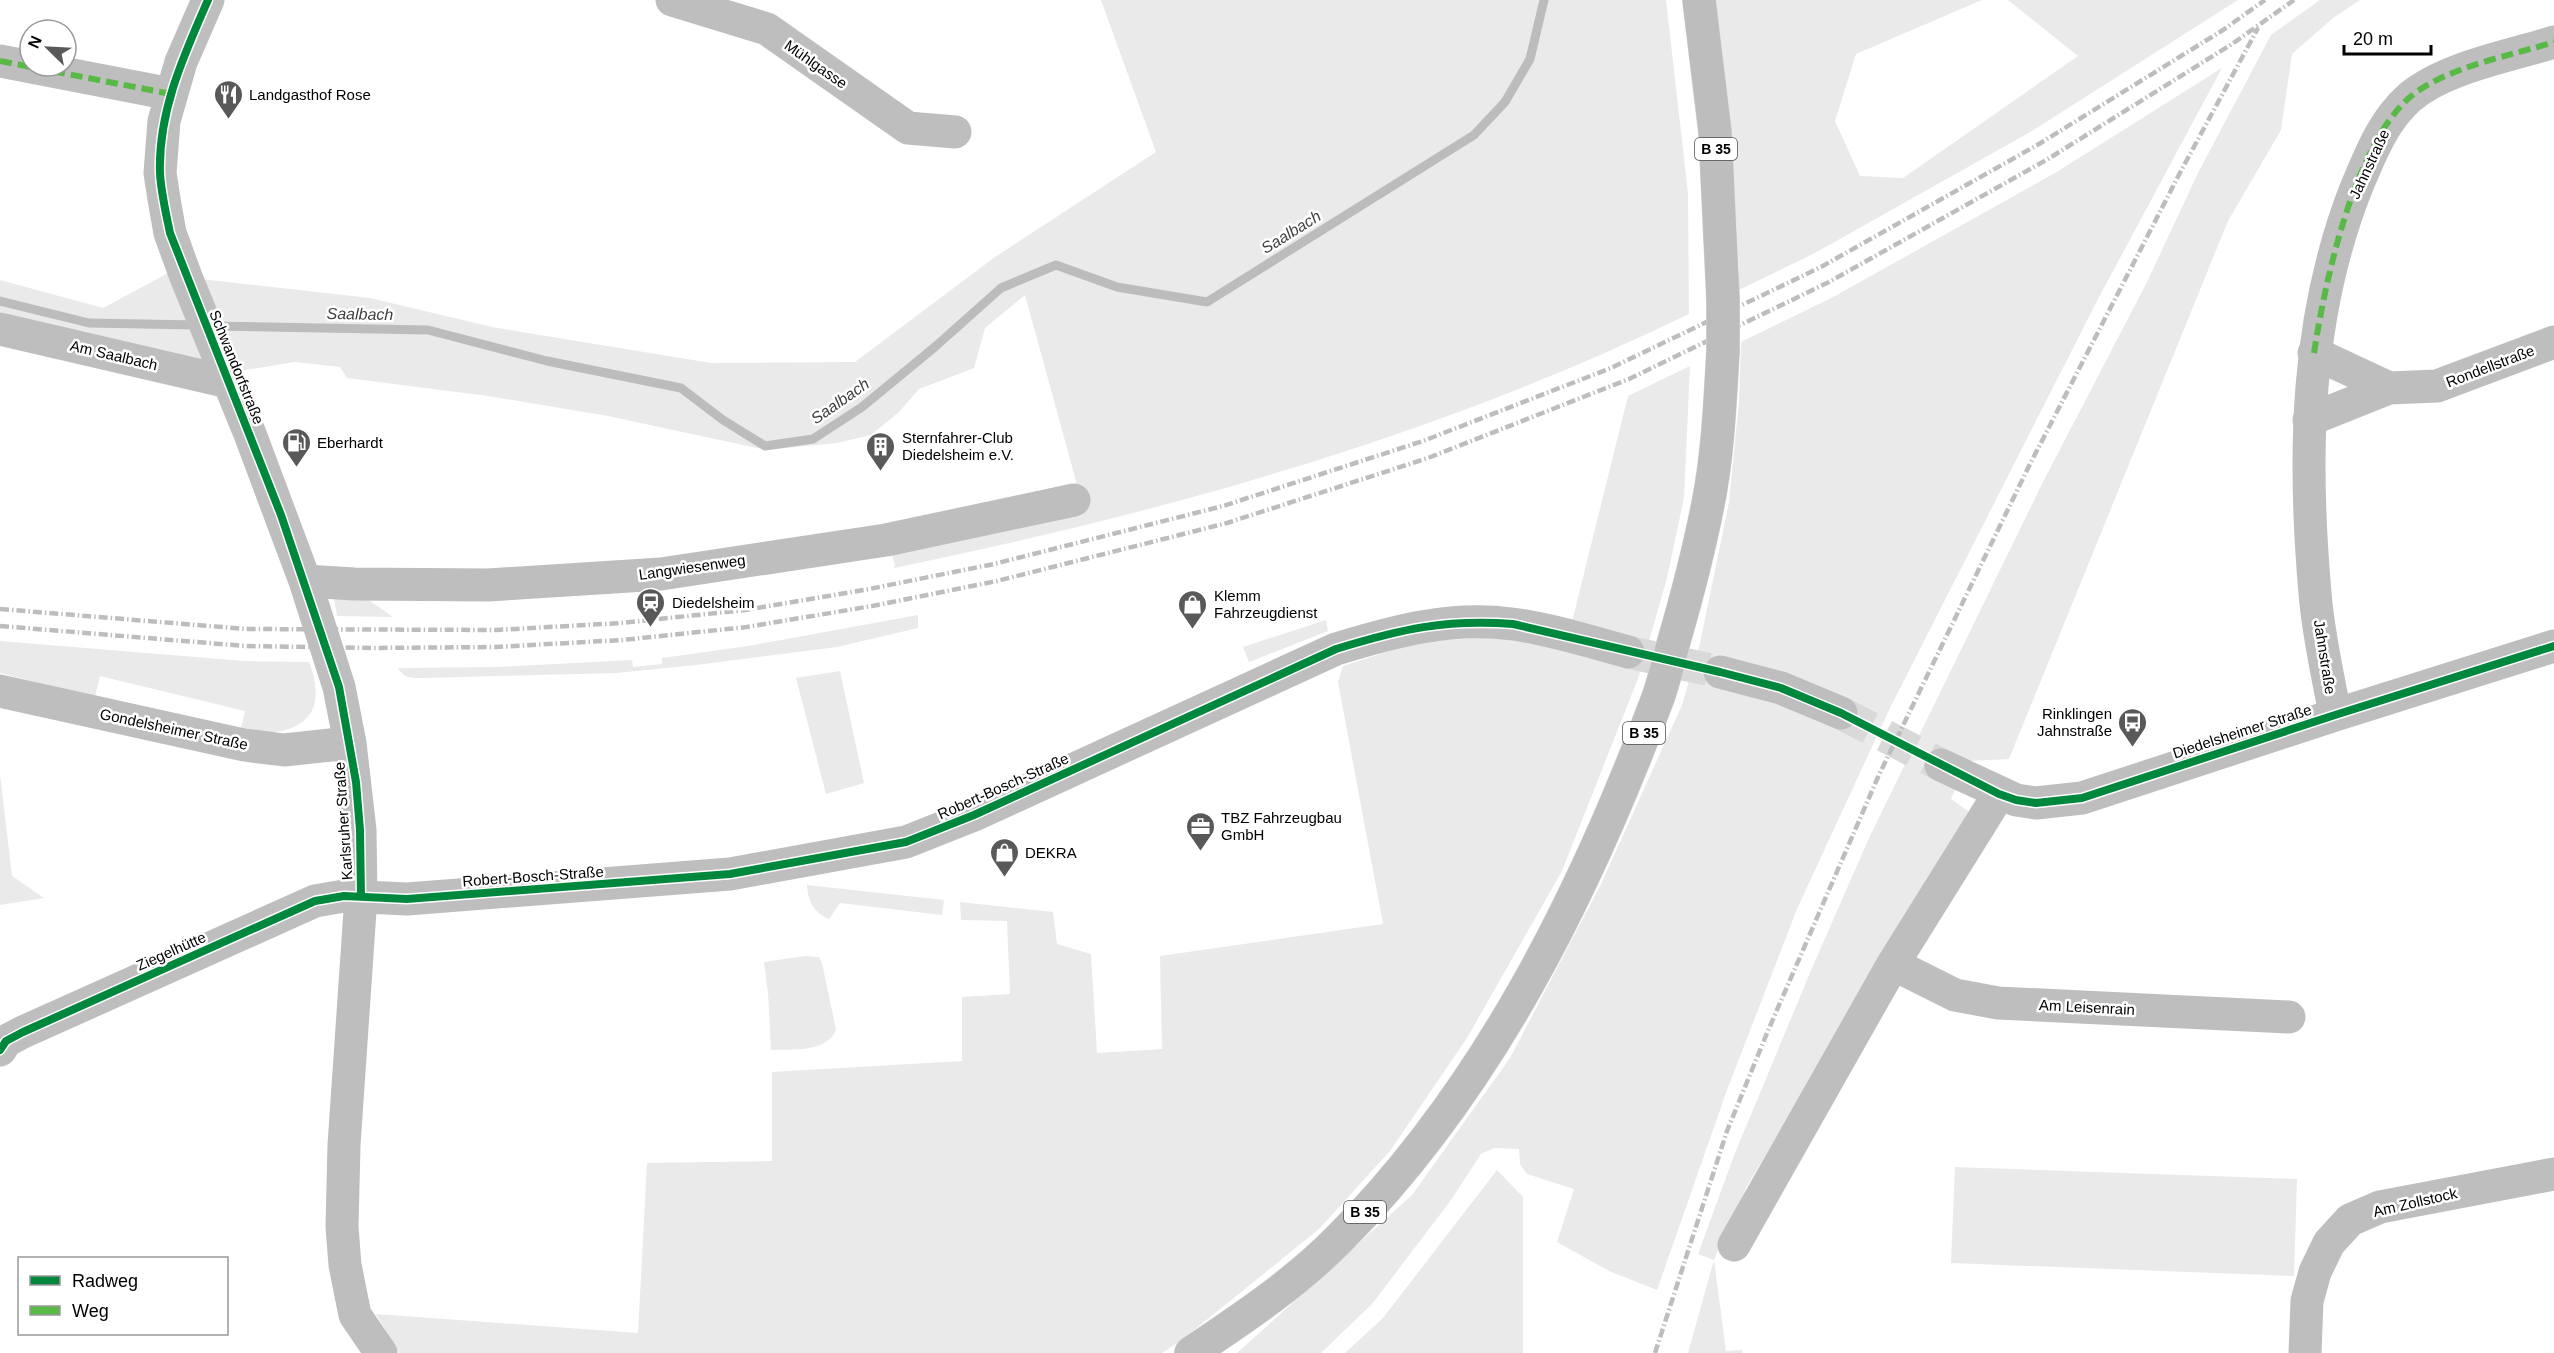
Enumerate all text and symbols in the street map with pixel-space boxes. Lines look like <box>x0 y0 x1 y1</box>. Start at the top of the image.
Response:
north arrow <box>18 18 78 78</box>
scale bar <box>2344 18 2431 56</box>
text: 20 m <box>2353 29 2393 49</box>
text: N <box>25 33 45 51</box>
street label: Mühlgasse <box>781 36 851 92</box>
restaurant icon: Landgasthof Rose <box>212 78 244 120</box>
place label: Landgasthof Rose <box>249 86 371 103</box>
street label: Jahnstraße <box>2345 126 2393 202</box>
road number: B 35 <box>1695 138 1737 160</box>
water label: Saalbach <box>1258 207 1324 257</box>
water label: Saalbach <box>326 305 394 323</box>
street label: Schwandorfstraße <box>206 307 268 427</box>
street label: Am Saalbach <box>69 337 159 373</box>
street label: Rondellstraße <box>2443 341 2537 391</box>
water label: Saalbach <box>808 375 872 427</box>
fuel station icon: Eberhardt <box>280 426 312 468</box>
place label: Sternfahrer-Club Diedelsheim e.V. <box>902 429 1014 463</box>
building icon: Sternfahrer-Club Diedelsheim e.V. <box>865 430 897 472</box>
place label: Eberhardt <box>317 434 384 451</box>
street label: Langwiesenweg <box>638 551 746 583</box>
station icon: Diedelsheim <box>635 586 667 628</box>
place label: Klemm Fahrzeugdienst <box>1214 587 1318 621</box>
shop icon: Klemm Fahrzeugdienst <box>1177 588 1209 630</box>
place label: Diedelsheim <box>672 594 755 611</box>
street label: Jahnstraße <box>2311 619 2339 695</box>
street label: Diedelsheimer Straße <box>2170 701 2314 761</box>
street label: Gondelsheimer Straße <box>98 705 250 753</box>
place label: Rinklingen Jahnstraße <box>2037 705 2112 739</box>
bus stop icon: Rinklingen Jahnstraße <box>2117 706 2149 748</box>
road number: B 35 <box>1623 722 1665 744</box>
street label: Robert-Bosch-Straße <box>935 749 1071 823</box>
street label: Karlsruher Straße <box>330 761 356 881</box>
place label: TBZ Fahrzeugbau GmbH <box>1221 809 1342 843</box>
office icon: TBZ Fahrzeugbau GmbH <box>1184 810 1216 852</box>
shop icon: DEKRA <box>988 836 1020 878</box>
place label: DEKRA <box>1025 844 1077 861</box>
street label: Robert-Bosch-Straße <box>462 863 604 889</box>
street label: Ziegelhütte <box>134 928 208 974</box>
street label: Am Leisenrain <box>2039 996 2135 1018</box>
street label: Am Zollstock <box>2371 1184 2459 1220</box>
road number: B 35 <box>1344 1201 1386 1223</box>
legend <box>18 1257 228 1335</box>
text: Radweg <box>72 1271 138 1291</box>
text: Weg <box>72 1301 109 1321</box>

